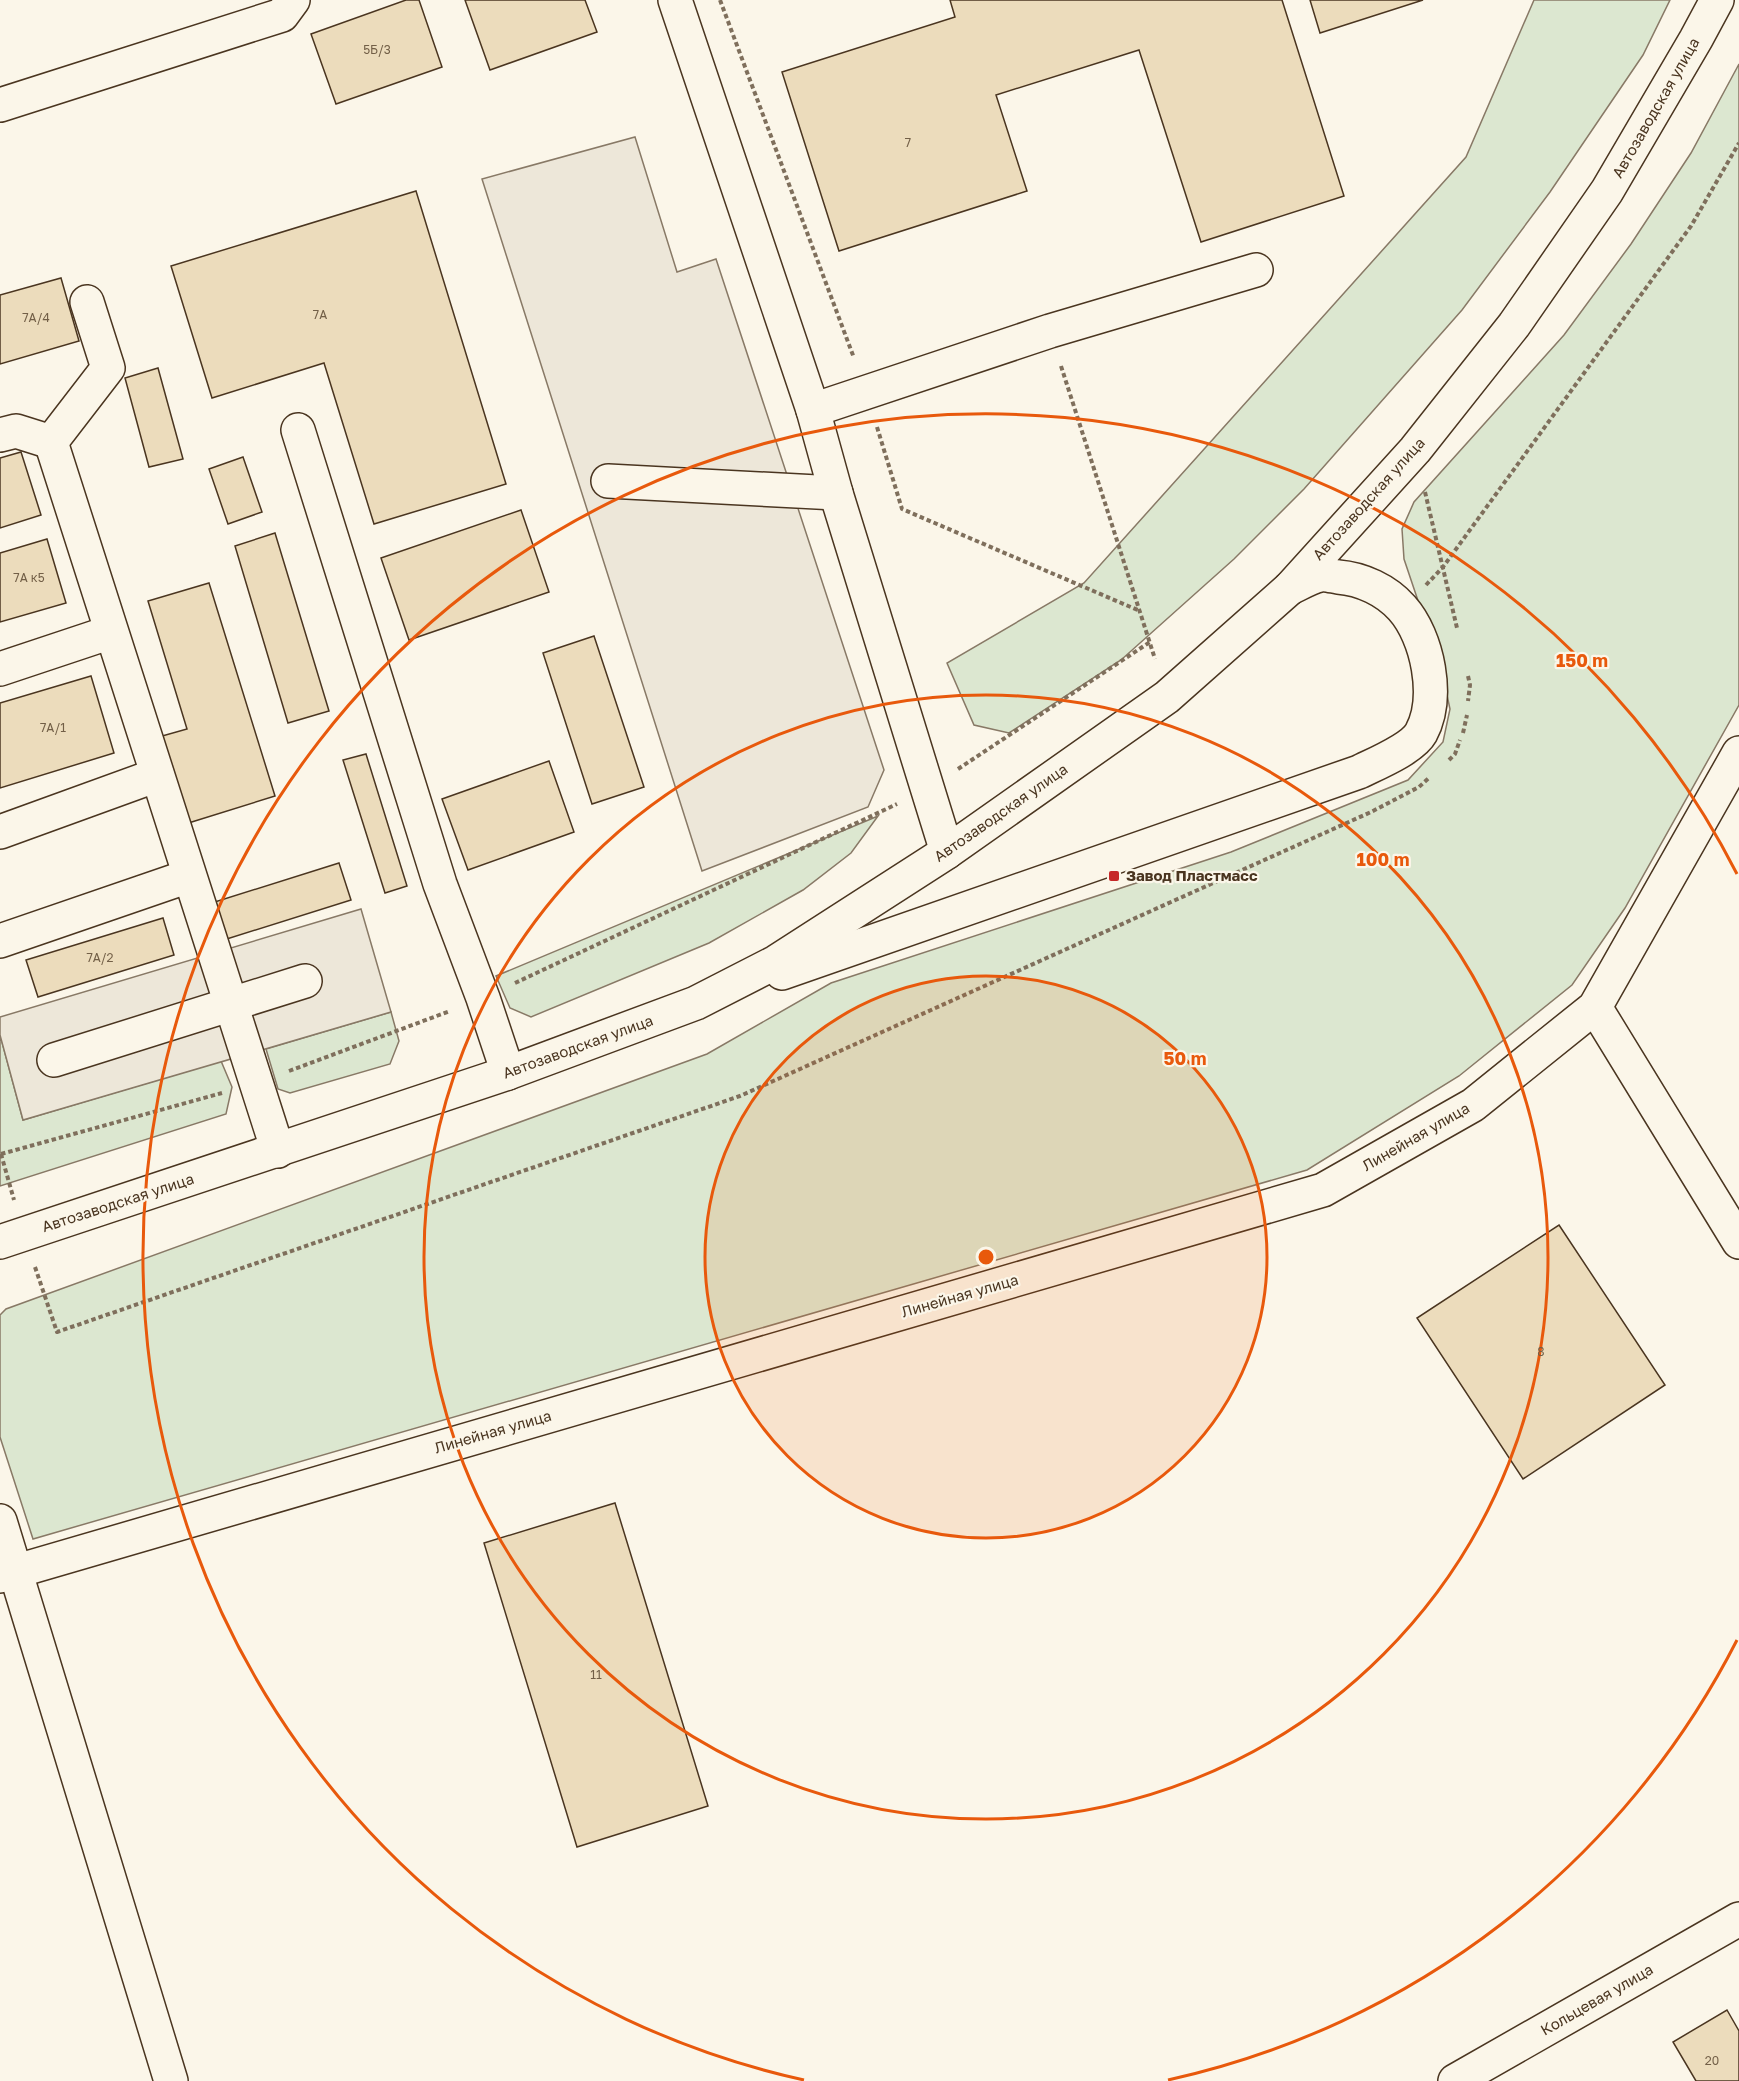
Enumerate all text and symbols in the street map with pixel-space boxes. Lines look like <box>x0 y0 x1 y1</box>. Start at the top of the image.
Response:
street label: Автозаводская улица <box>1608 34 1703 181</box>
house number: 5Б/3 <box>363 42 391 57</box>
house number: 7 <box>905 135 911 150</box>
house number: 7А <box>313 307 327 322</box>
house number: 7А/4 <box>22 310 50 325</box>
street label: Автозаводская улица <box>1308 433 1428 563</box>
house number: 7А к5 <box>13 570 45 585</box>
text: 150 m <box>1556 649 1608 671</box>
house number: 7А/1 <box>40 720 66 735</box>
street label: Автозаводская улица <box>930 759 1071 865</box>
text: 100 m <box>1357 848 1409 870</box>
place label: Завод Пластмасс <box>1126 866 1258 884</box>
marker: Завод Пластмасс <box>1107 869 1121 883</box>
house number: 7А/2 <box>86 950 114 965</box>
street label: Автозаводская улица <box>500 1010 655 1082</box>
text: 50 m <box>1164 1047 1206 1069</box>
street label: Линейная улица <box>1359 1098 1472 1174</box>
street label: Автозаводская улица <box>39 1169 196 1235</box>
centre of rings <box>976 1247 996 1267</box>
street label: Линейная улица <box>899 1270 1020 1320</box>
house number: 8 <box>1537 1344 1545 1359</box>
street label: Линейная улица <box>432 1406 553 1456</box>
house number: 11 <box>590 1667 602 1682</box>
street label: Кольцевая улица <box>1537 1960 1656 2039</box>
house number: 20 <box>1705 2053 1719 2068</box>

